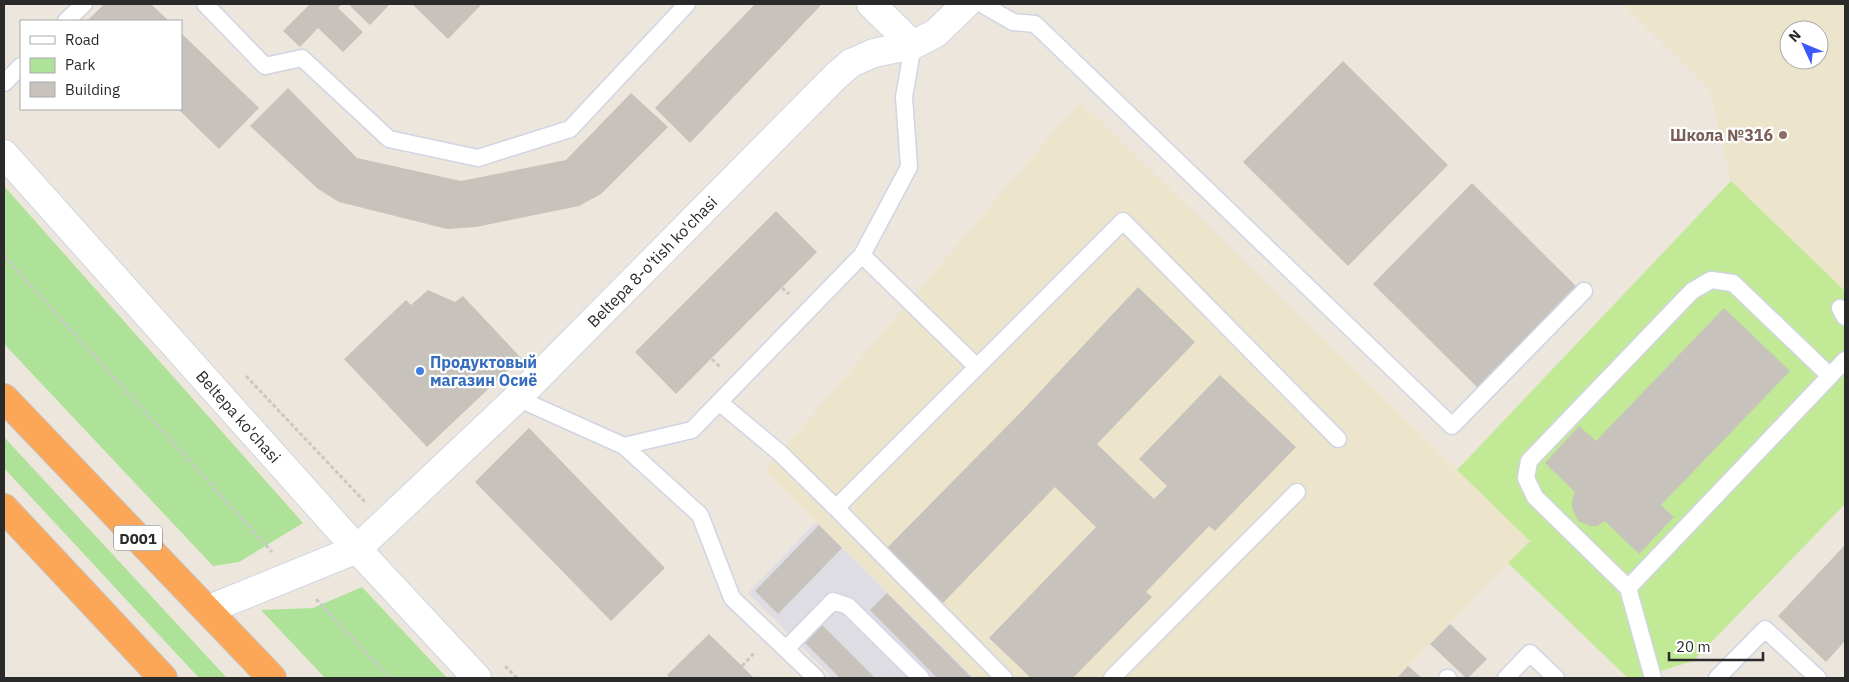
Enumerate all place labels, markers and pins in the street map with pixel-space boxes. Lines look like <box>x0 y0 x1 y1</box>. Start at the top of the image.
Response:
place label: Школа №316 <box>1670 125 1773 145</box>
marker: Школа №316 <box>1777 129 1789 141</box>
place label: Продуктовый магазин Осиё <box>430 352 537 390</box>
marker: Продуктовый магазин Осиё <box>414 365 426 377</box>

